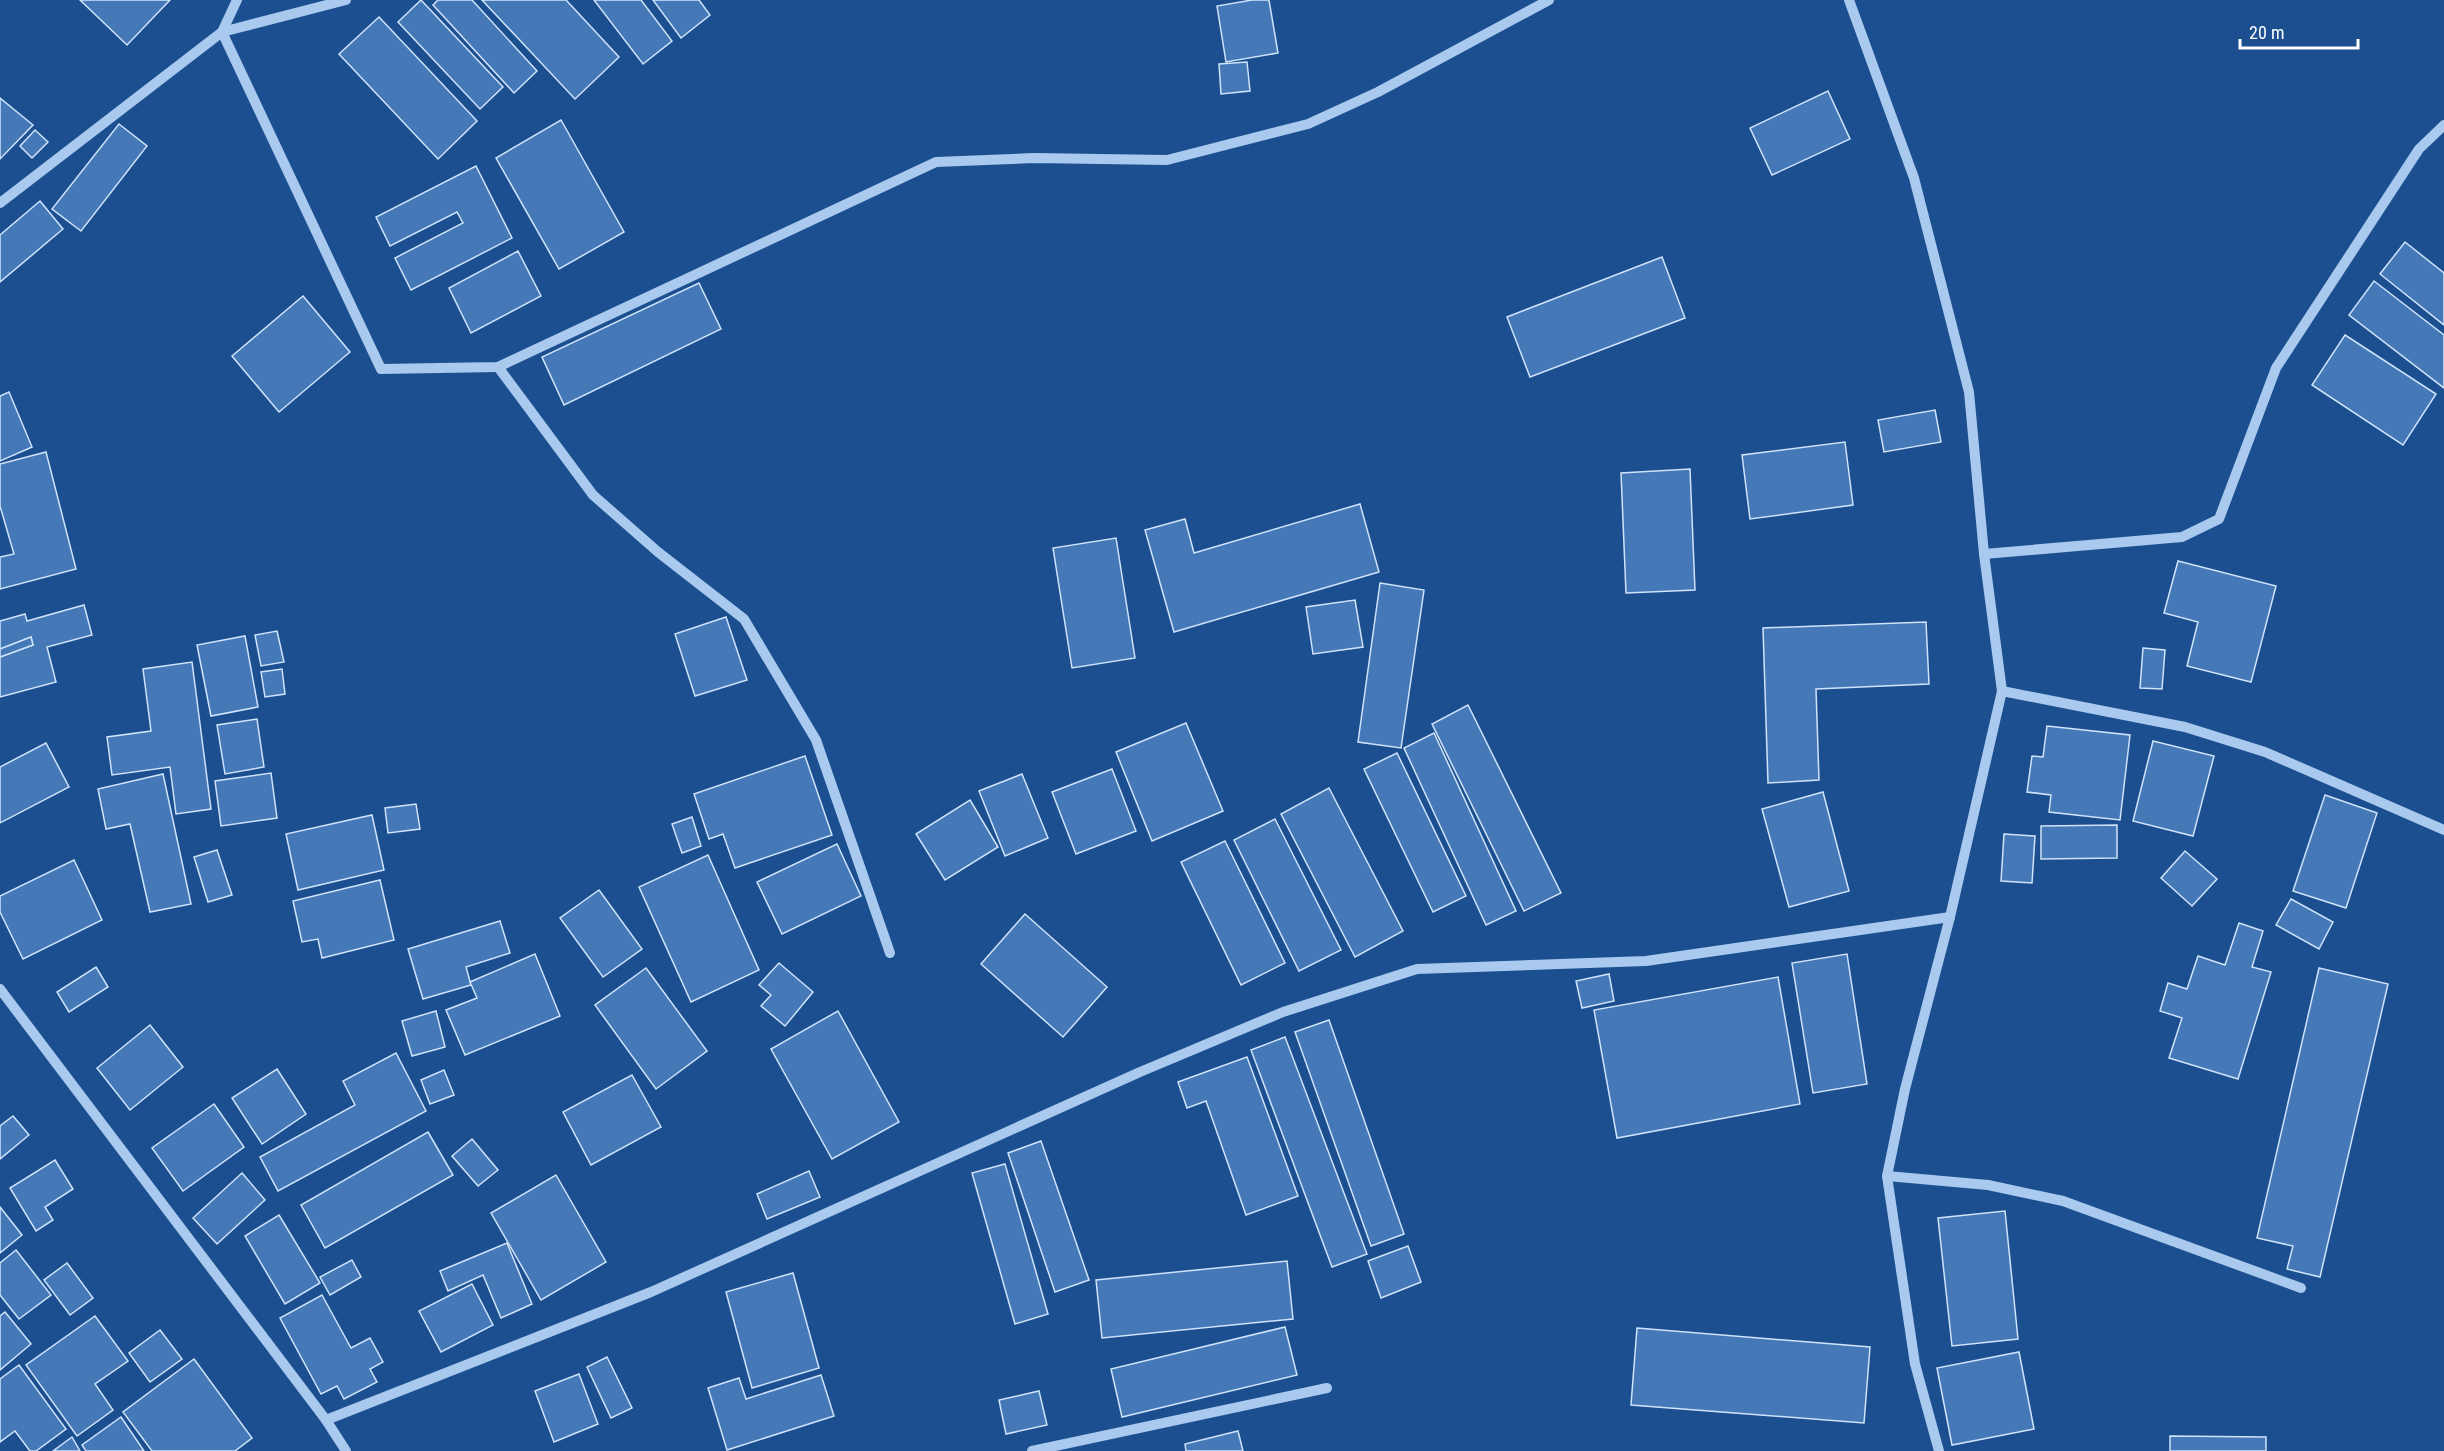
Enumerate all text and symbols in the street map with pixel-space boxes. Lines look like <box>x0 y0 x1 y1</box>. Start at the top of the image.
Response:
scale bar <box>2240 12 2358 50</box>
text: 20 m <box>2249 22 2284 43</box>

